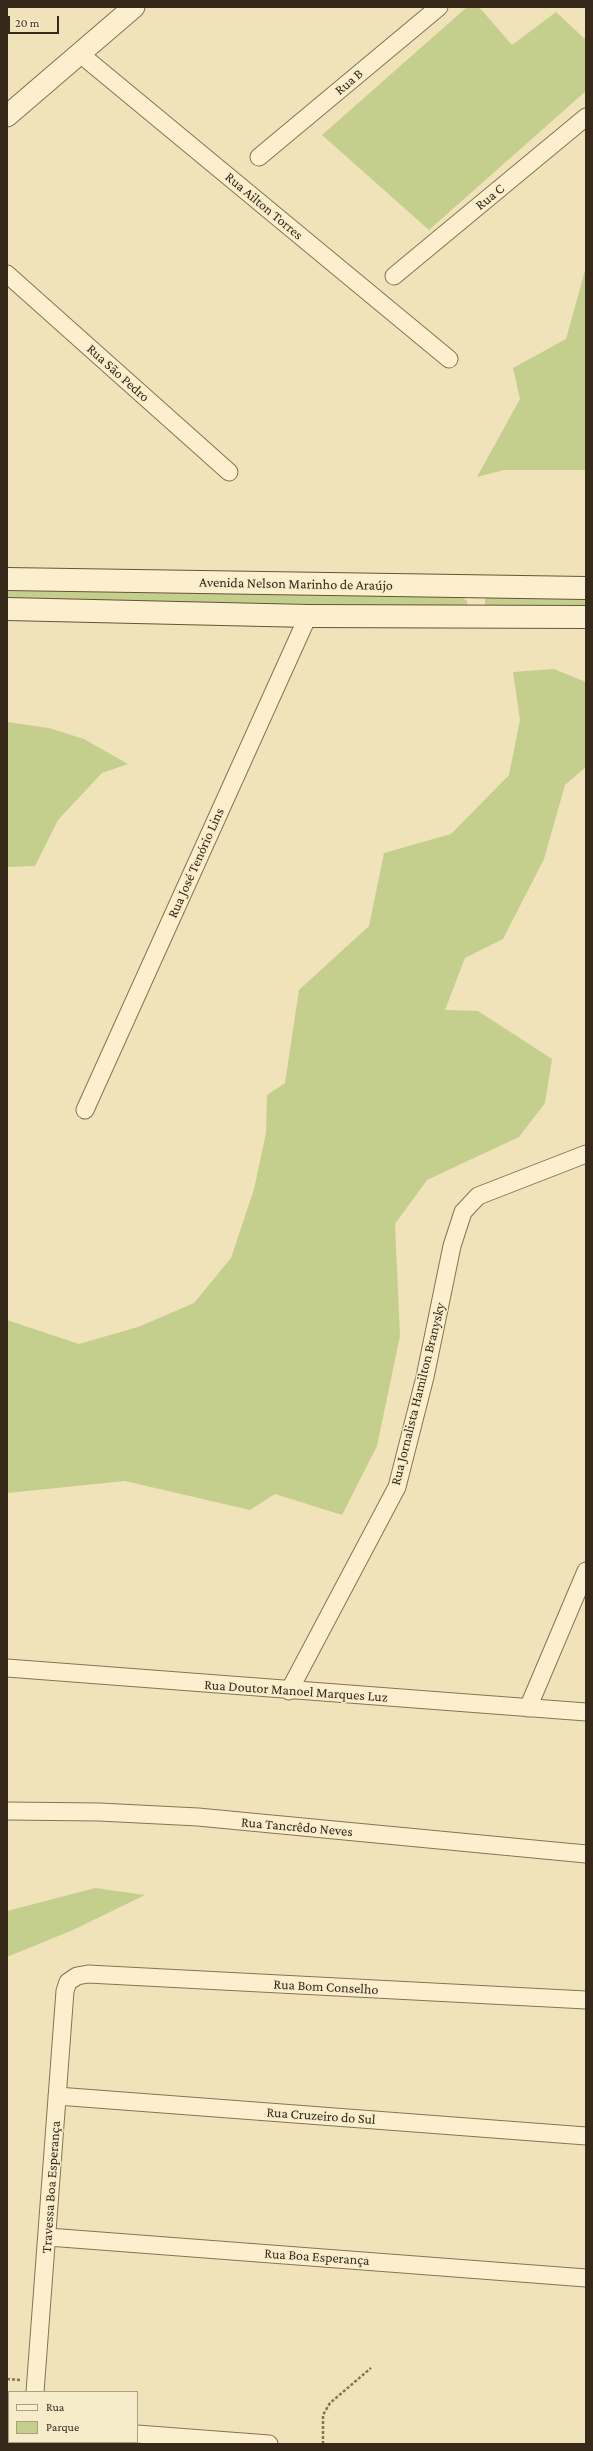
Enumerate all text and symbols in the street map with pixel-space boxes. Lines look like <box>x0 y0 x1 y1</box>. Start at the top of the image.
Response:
scale bar <box>10 8 61 34</box>
text: 20 m <box>15 16 39 30</box>
street label: Rua B <box>331 65 367 99</box>
street label: Rua Ailton Torres <box>222 169 306 243</box>
street label: Rua C <box>472 180 508 214</box>
street label: Rua São Pedro <box>83 340 153 406</box>
street label: Avenida Nelson Marinho de Araújo <box>199 574 393 594</box>
street label: Rua José Tenório Lins <box>164 805 228 921</box>
street label: Rua Jornalista Hamilton Branysky <box>387 1301 449 1487</box>
street label: Rua Doutor Manoel Marques Luz <box>204 1676 388 1706</box>
street label: Rua Tancrêdo Neves <box>240 1814 354 1840</box>
street label: Rua Bom Conselho <box>273 1976 379 1998</box>
street label: Rua Cruzeiro do Sul <box>266 2104 376 2128</box>
street label: Travessa Boa Esperança <box>38 2120 64 2254</box>
street label: Rua Boa Esperança <box>264 2245 370 2269</box>
legend <box>8 2391 138 2443</box>
text: Rua <box>46 2400 64 2414</box>
text: Parque <box>46 2420 79 2434</box>

